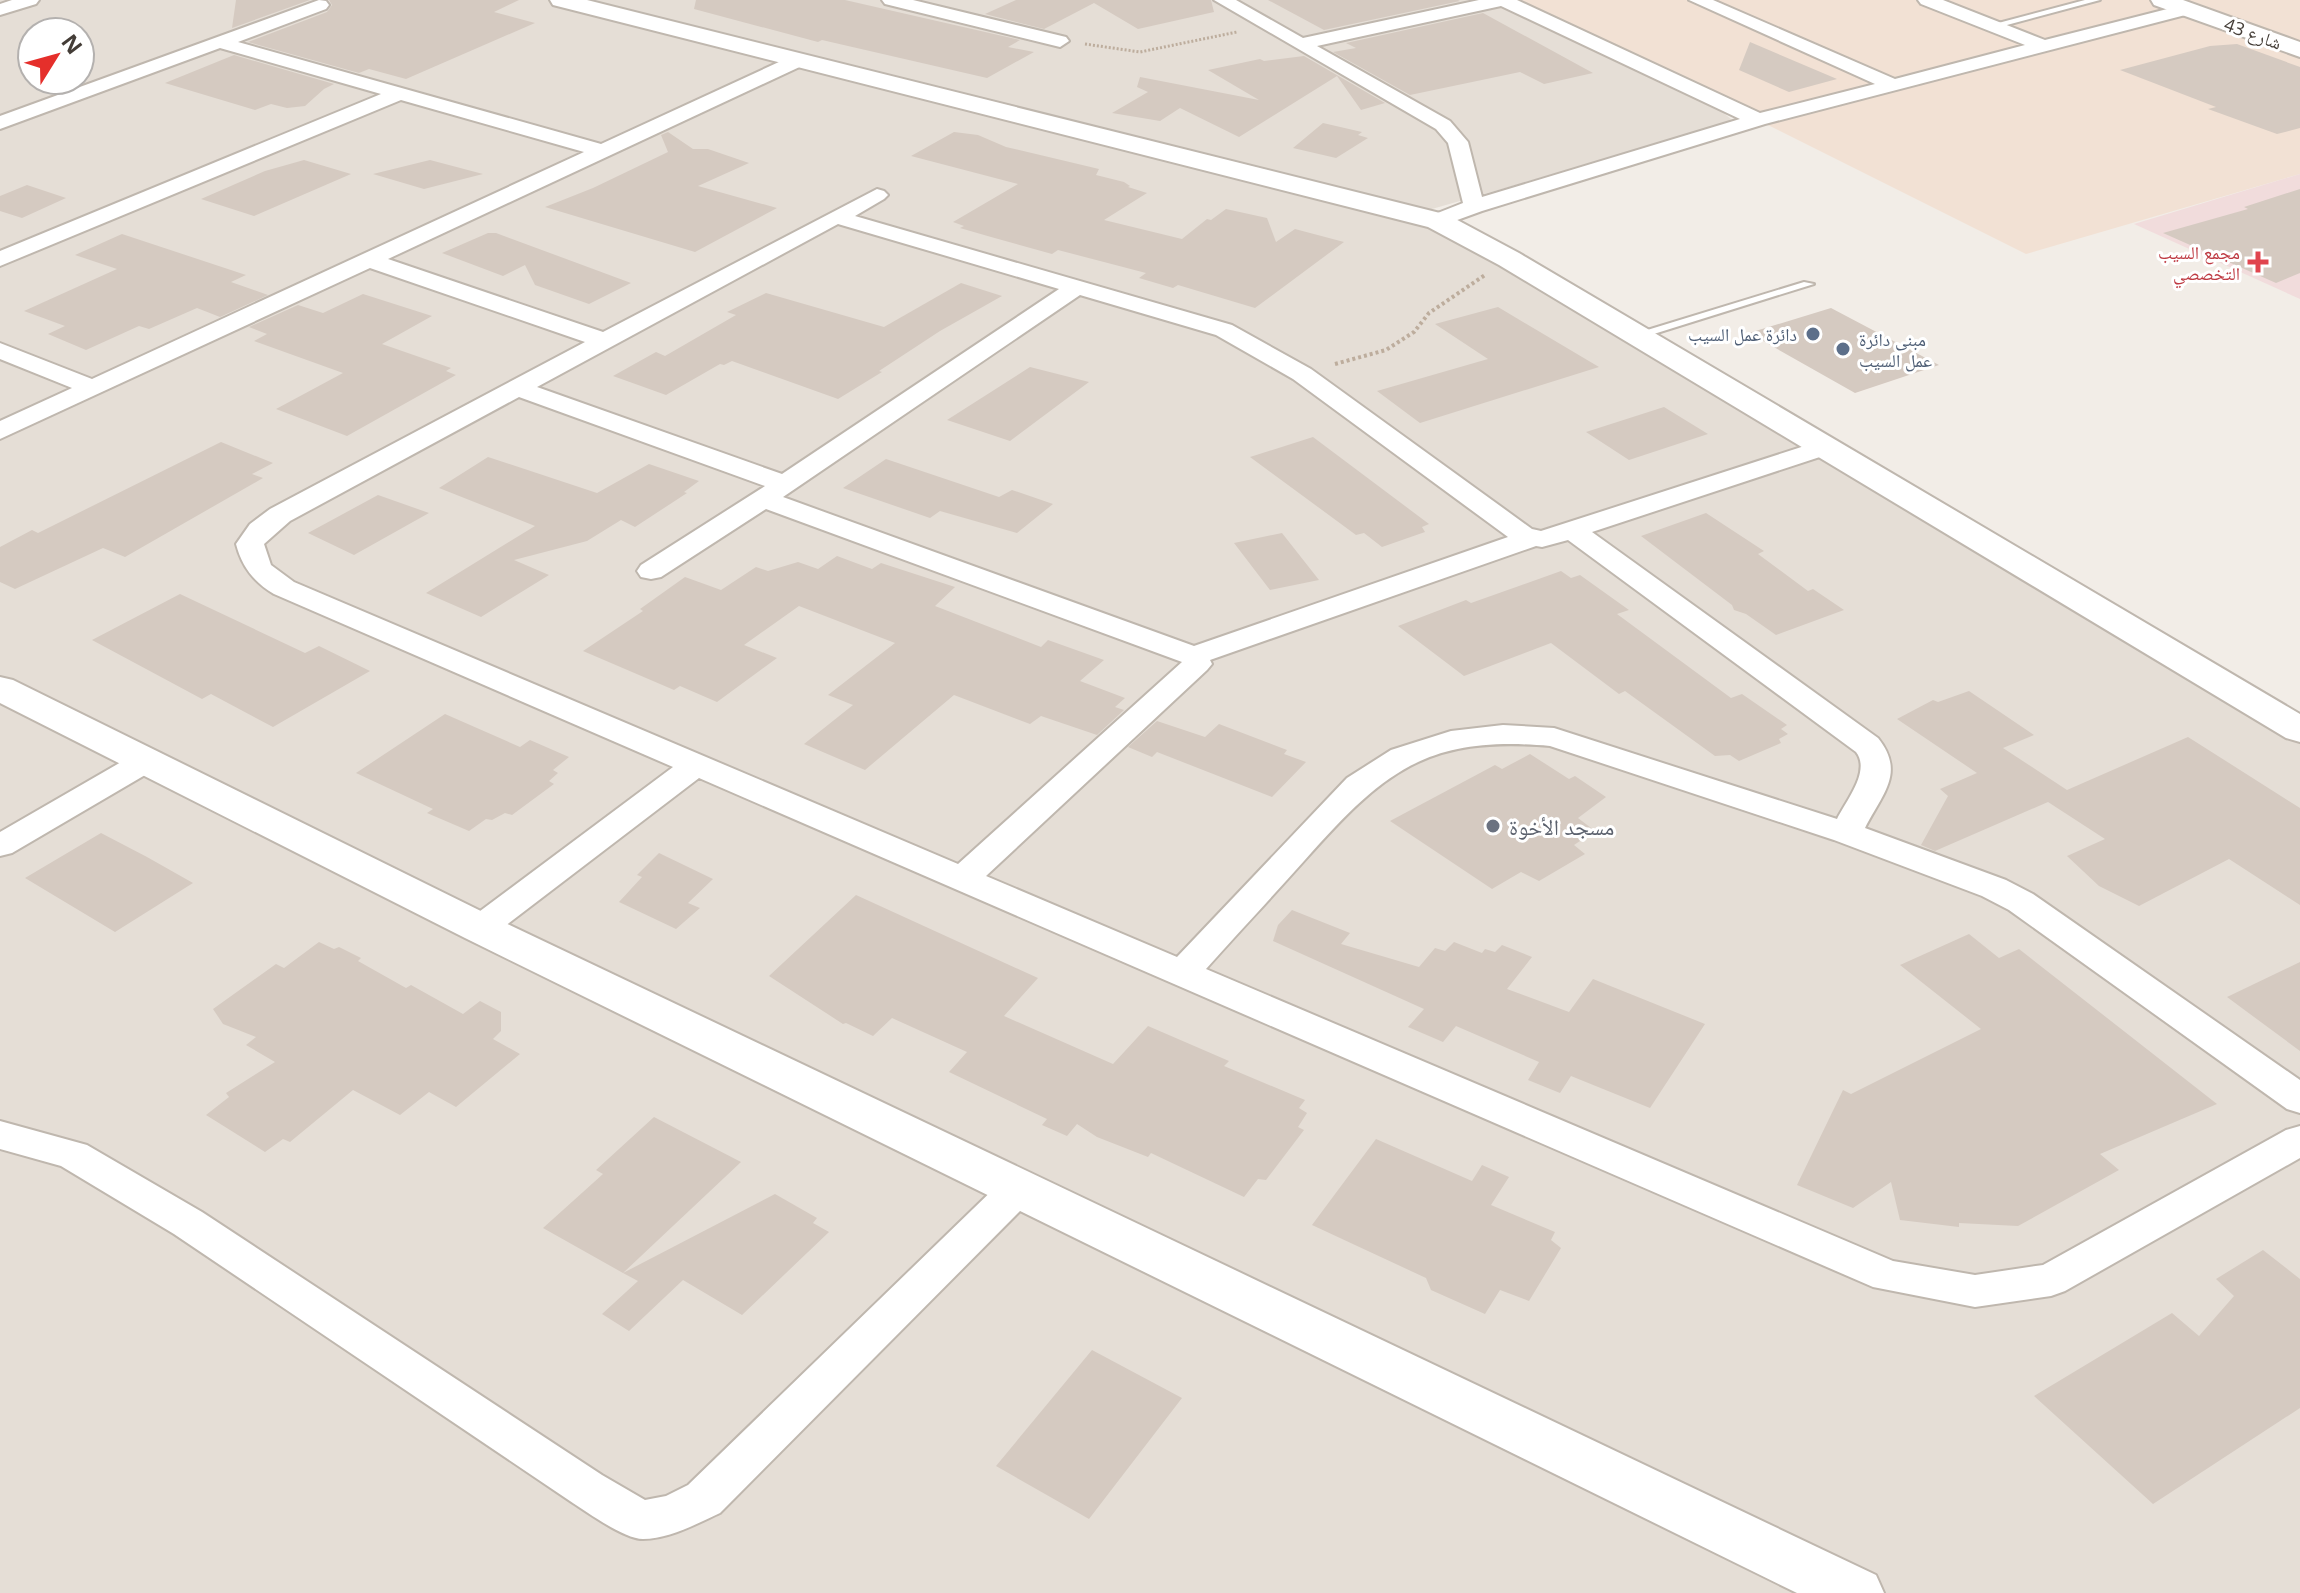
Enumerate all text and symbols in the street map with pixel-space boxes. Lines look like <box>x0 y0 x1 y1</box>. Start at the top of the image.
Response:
street label: شارع 43 <box>2221 12 2285 54</box>
north arrow <box>16 16 96 96</box>
text: N <box>55 27 90 60</box>
place label: مجمع السيب التخصصي <box>2158 240 2240 289</box>
marker: مجمع السيب التخصصي <box>2247 251 2269 273</box>
place label: دائرة عمل السيب <box>1688 322 1797 346</box>
marker: دائرة عمل السيب <box>1804 325 1822 343</box>
place label: مبنى دائرة عمل السيب <box>1859 327 1932 372</box>
marker: مبنى دائرة عمل السيب <box>1834 340 1852 358</box>
place label: مسجد الأخوة <box>1509 811 1614 841</box>
marker: مسجد الأخوة <box>1484 817 1502 835</box>

